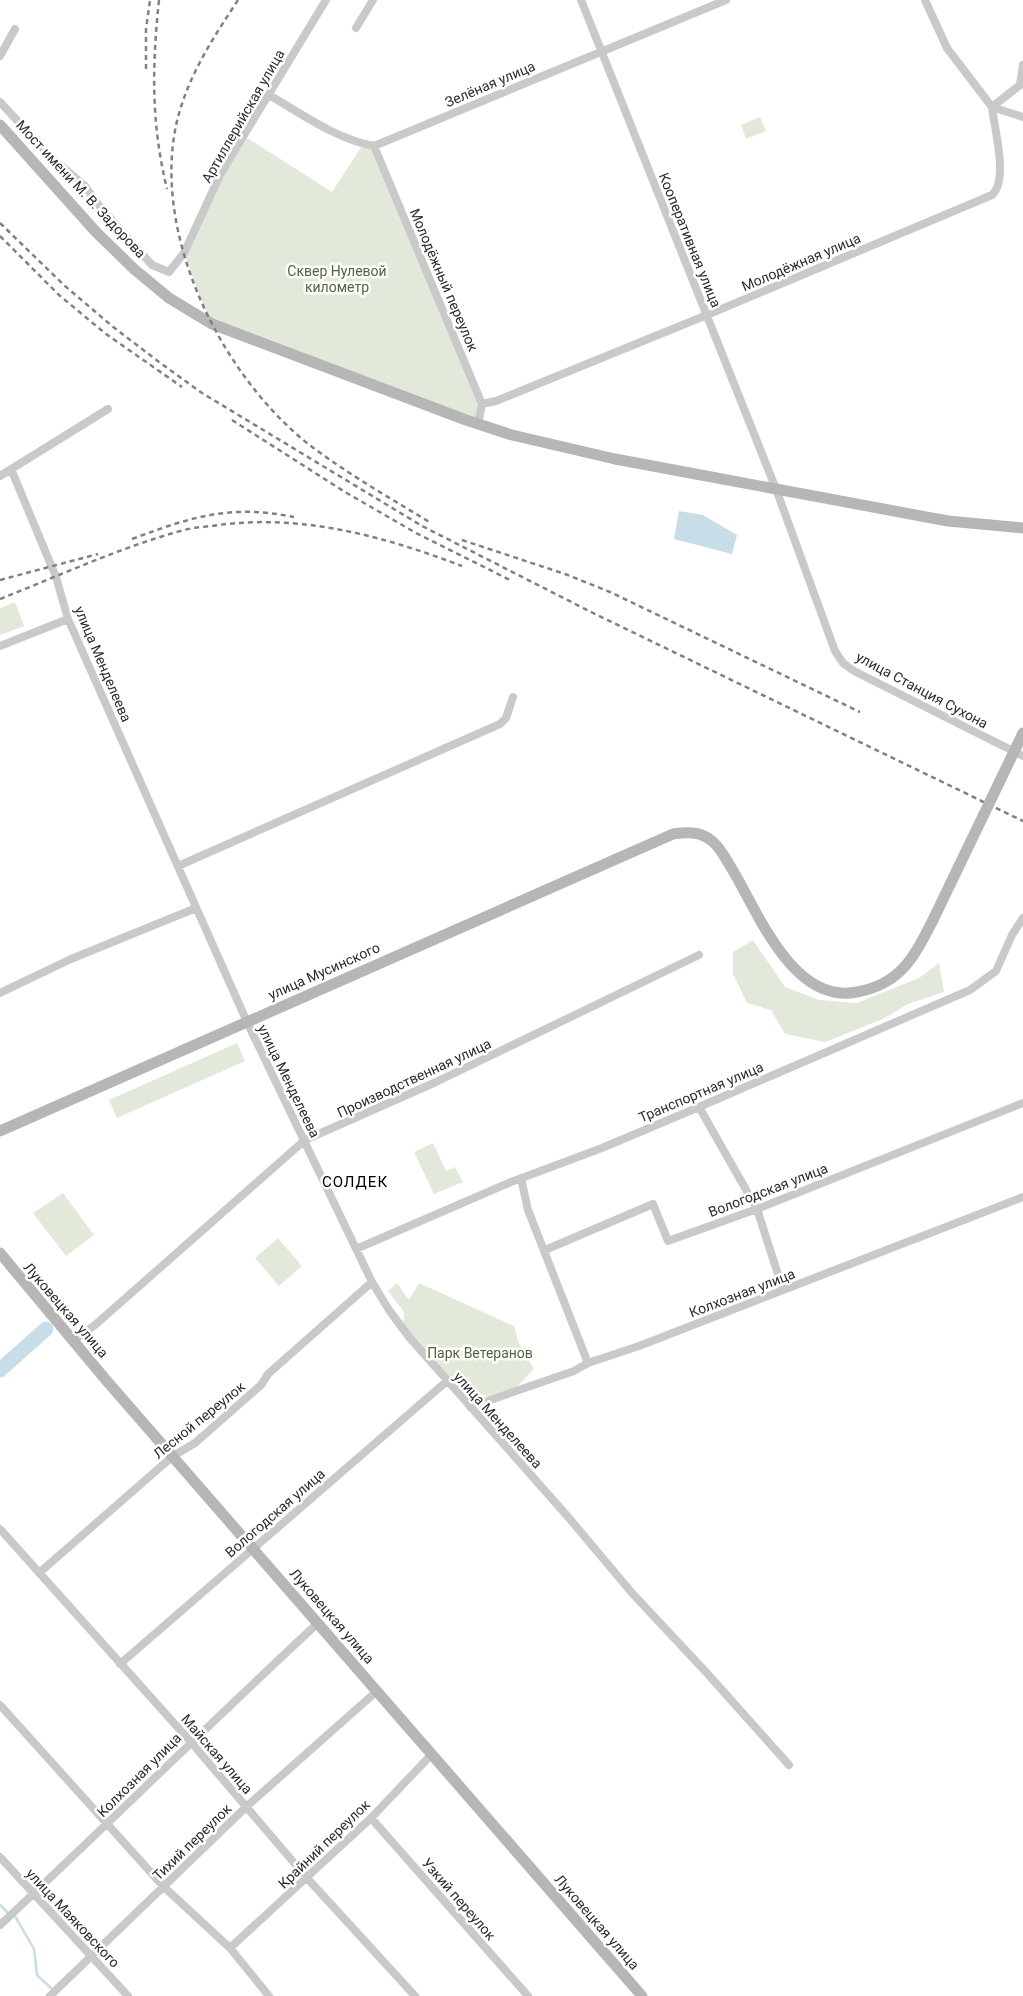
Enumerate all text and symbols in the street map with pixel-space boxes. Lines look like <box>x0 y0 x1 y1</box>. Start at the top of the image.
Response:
street label: Артиллерийская улица <box>198 47 288 185</box>
street label: Зелёная улица <box>442 58 538 110</box>
street label: Мост имени М. В. Задорова <box>13 117 149 261</box>
street label: Кооперативная улица <box>656 170 724 310</box>
street label: Молодёжный переулок <box>407 206 482 354</box>
street label: Молодёжная улица <box>739 230 863 294</box>
park label: Сквер Нулевой километр <box>287 263 387 295</box>
street label: улица Менделеева <box>71 604 135 724</box>
street label: улица Станция Сухона <box>853 648 991 732</box>
street label: улица Мусинского <box>266 939 382 1003</box>
street label: улица Менделеева <box>255 1022 323 1140</box>
street label: Производственная улица <box>335 1035 493 1121</box>
street label: Транспортная улица <box>636 1058 766 1126</box>
street label: Вологодская улица <box>706 1160 830 1220</box>
district label: СОЛДЕК <box>322 1173 388 1191</box>
street label: Луковецкая улица <box>20 1259 112 1361</box>
street label: Колхозная улица <box>687 1265 797 1321</box>
park label: Парк Ветеранов <box>427 1345 533 1361</box>
street label: улица Менделеева <box>451 1369 545 1471</box>
street label: Лесной переулок <box>150 1378 248 1462</box>
street label: Вологодская улица <box>222 1465 328 1561</box>
street label: Луковецкая улица <box>286 1565 378 1667</box>
street label: Майская улица <box>178 1711 256 1797</box>
street label: Колхозная улица <box>94 1730 184 1820</box>
street label: Крайний переулок <box>275 1796 373 1892</box>
street label: Тихий переулок <box>149 1800 235 1884</box>
street label: Узкий переулок <box>419 1855 499 1944</box>
street label: улица Маяковского <box>23 1865 123 1971</box>
street label: Луковецкая улица <box>551 1871 643 1973</box>

